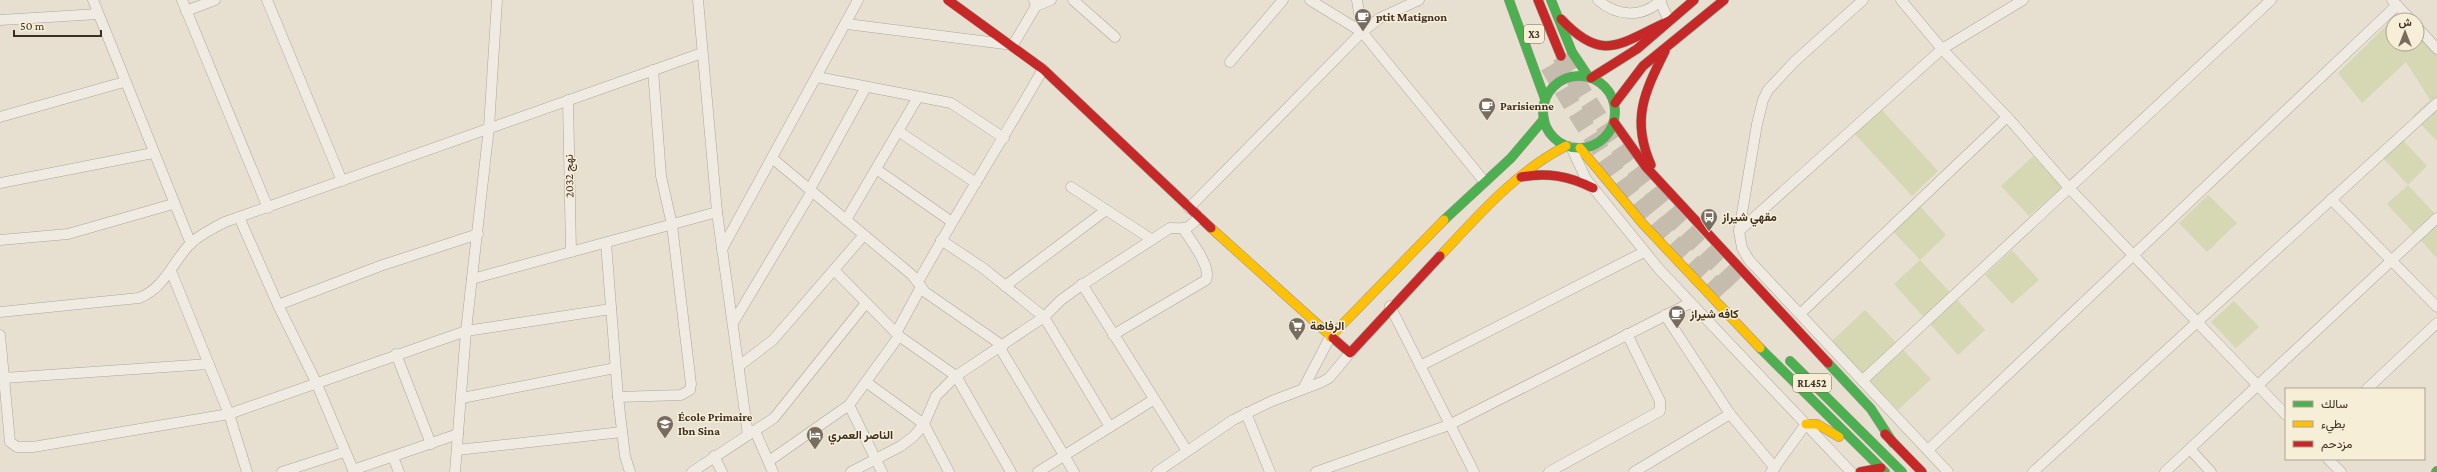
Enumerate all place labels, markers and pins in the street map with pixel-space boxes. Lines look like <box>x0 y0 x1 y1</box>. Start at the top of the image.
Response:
cafe icon: ptit Matignon <box>1353 7 1373 32</box>
place label: ptit Matignon <box>1376 10 1447 24</box>
cafe icon: Parisienne <box>1477 96 1497 121</box>
place label: Parisienne <box>1500 99 1554 113</box>
bus stop icon: مقهي شيراز <box>1699 207 1719 232</box>
place label: مقهي شيراز <box>1721 210 1777 227</box>
cafe icon: کافه شيراز <box>1667 304 1687 329</box>
place label: کافه شيراز <box>1689 307 1739 322</box>
supermarket icon: الرفاهة <box>1287 316 1307 341</box>
place label: الرفاهة <box>1310 319 1344 334</box>
place label: École Primaire Ibn Sina <box>678 410 753 438</box>
school or university icon: École Primaire Ibn Sina <box>655 414 675 439</box>
hotel icon: الناصر العمري <box>805 425 825 450</box>
place label: الناصر العمري <box>828 428 893 445</box>

